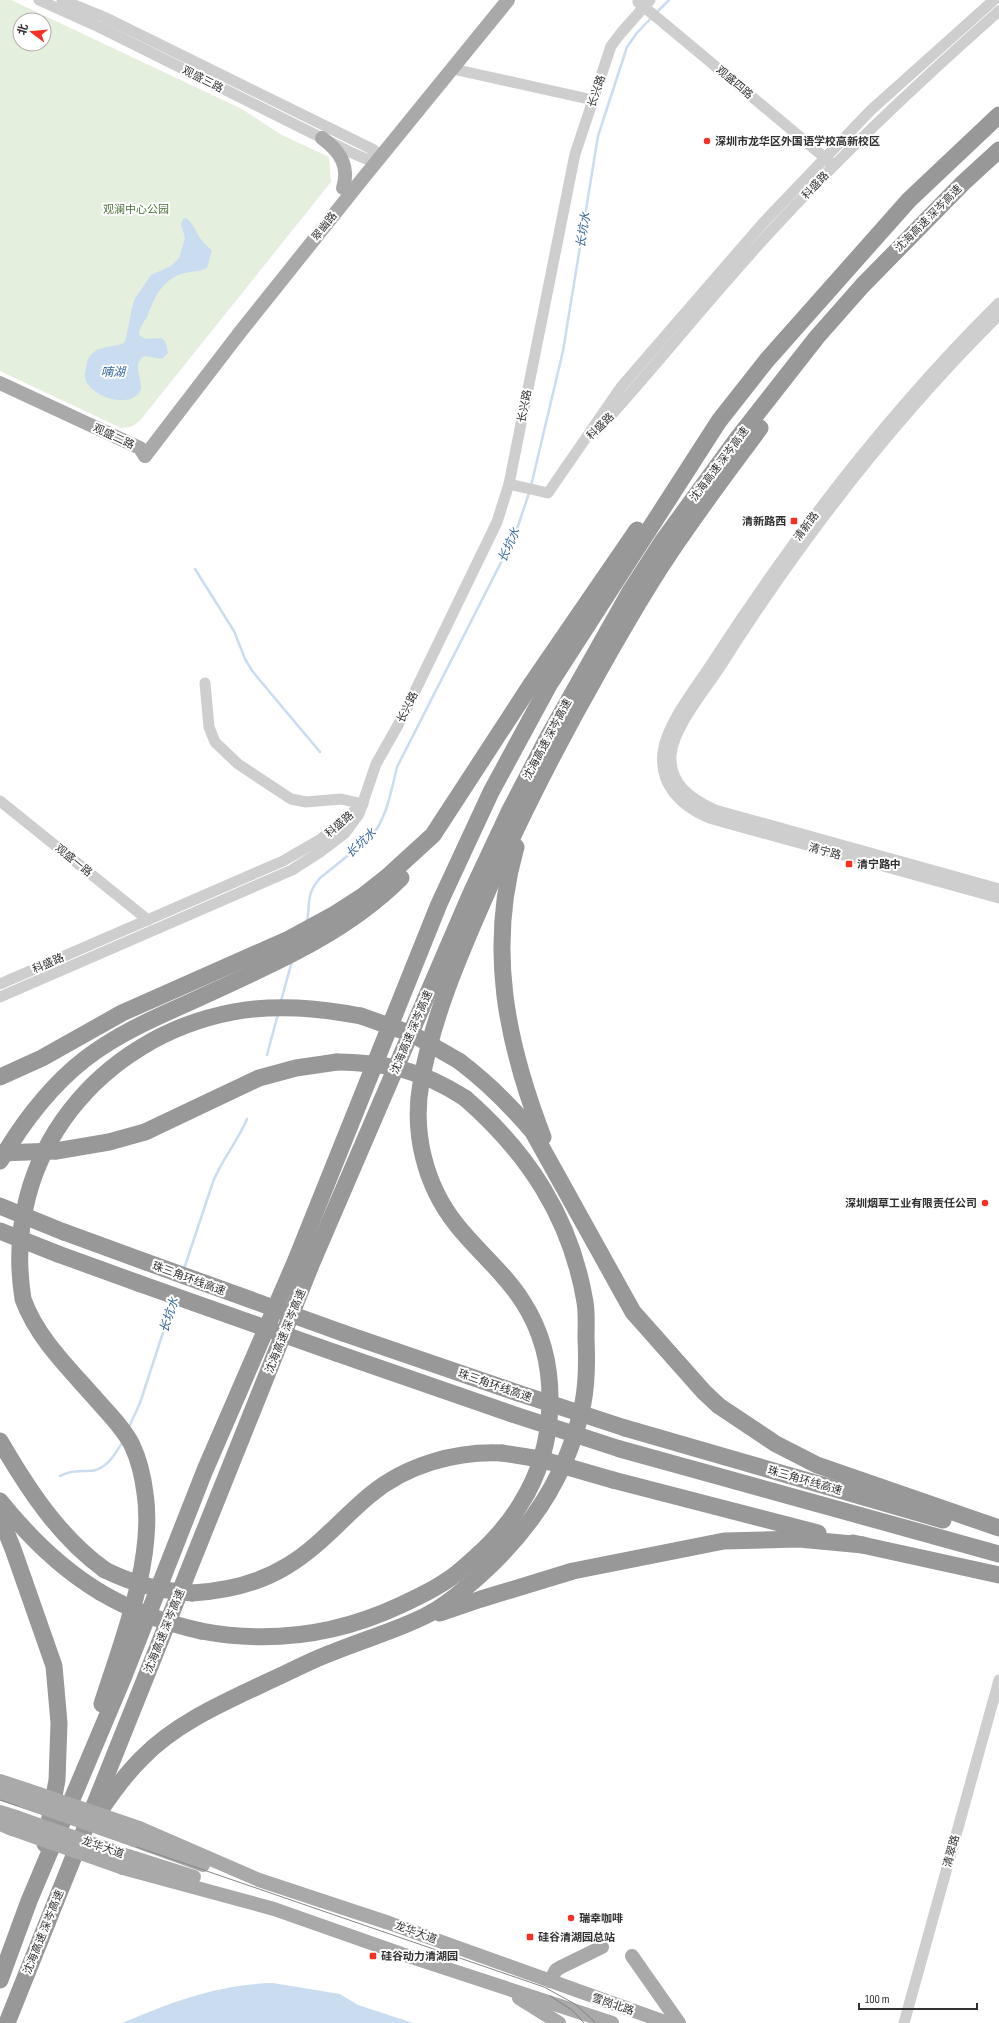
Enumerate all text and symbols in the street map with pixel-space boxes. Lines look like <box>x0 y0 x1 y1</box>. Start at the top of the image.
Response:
north arrow <box>12 12 52 52</box>
text: 北 <box>15 22 31 36</box>
street label: 观盛四路 <box>714 63 756 102</box>
street label: 观盛三路 <box>180 64 225 95</box>
street label: 长兴路 <box>585 73 608 109</box>
place label: 深圳市龙华区外国语学校高新校区 <box>715 135 880 148</box>
marker: 深圳市龙华区外国语学校高新校区 <box>702 136 712 146</box>
street label: 科盛路 <box>799 169 831 202</box>
street label: 沈海高速 深岑高速 <box>892 182 965 255</box>
park label: 观澜中心公园 <box>103 203 169 216</box>
street label: 翠幽路 <box>309 209 340 243</box>
water label: 长坑水 <box>573 210 594 249</box>
water label: 喃湖 <box>101 365 127 380</box>
street label: 长兴路 <box>515 389 534 424</box>
street label: 科盛路 <box>584 410 617 442</box>
street label: 观盛二路 <box>91 421 136 452</box>
street label: 沈海高速 深岑高速 <box>687 425 752 504</box>
street label: 清新路 <box>791 509 822 543</box>
place label: 清新路西 <box>742 515 786 528</box>
marker: 清新路西 <box>789 516 799 526</box>
water label: 长坑水 <box>495 525 524 565</box>
street label: 长兴路 <box>394 690 421 725</box>
street label: 沈海高速 深岑高速 <box>521 697 574 782</box>
street label: 科盛路 <box>323 809 356 840</box>
water label: 长坑水 <box>343 825 380 861</box>
street label: 观盛一路 <box>52 841 95 879</box>
street label: 清宁路 <box>807 841 842 862</box>
place label: 清宁路中 <box>857 858 901 871</box>
marker: 清宁路中 <box>844 859 854 869</box>
street label: 科盛路 <box>30 951 66 976</box>
street label: 沈海高速 深岑高速 <box>388 988 435 1076</box>
place label: 深圳烟草工业有限责任公司 <box>845 1197 977 1210</box>
marker: 深圳烟草工业有限责任公司 <box>980 1198 990 1208</box>
street label: 珠三角环线高速 <box>150 1259 227 1298</box>
street label: 沈海高速 深岑高速 <box>263 1287 308 1375</box>
water label: 长坑水 <box>157 1295 182 1335</box>
street label: 珠三角环线高速 <box>456 1367 533 1404</box>
street label: 珠三角环线高速 <box>766 1464 844 1497</box>
street label: 沈海高速 深岑高速 <box>142 1587 187 1675</box>
street label: 龙华大道 <box>80 1834 126 1861</box>
street label: 清翠路 <box>941 1834 962 1869</box>
street label: 沈海高速 深岑高速 <box>21 1888 66 1976</box>
place label: 瑞幸咖啡 <box>579 1912 623 1925</box>
marker: 瑞幸咖啡 <box>566 1913 576 1923</box>
street label: 龙华大道 <box>393 1919 439 1946</box>
place label: 硅谷清湖园总站 <box>538 1931 615 1944</box>
marker: 硅谷清湖园总站 <box>525 1932 535 1942</box>
place label: 硅谷动力清湖园 <box>381 1950 458 1963</box>
marker: 硅谷动力清湖园 <box>368 1951 378 1961</box>
scale bar <box>859 1985 977 2011</box>
street label: 雪岗北路 <box>590 1991 636 2018</box>
text: 100 m <box>865 1992 890 2007</box>

